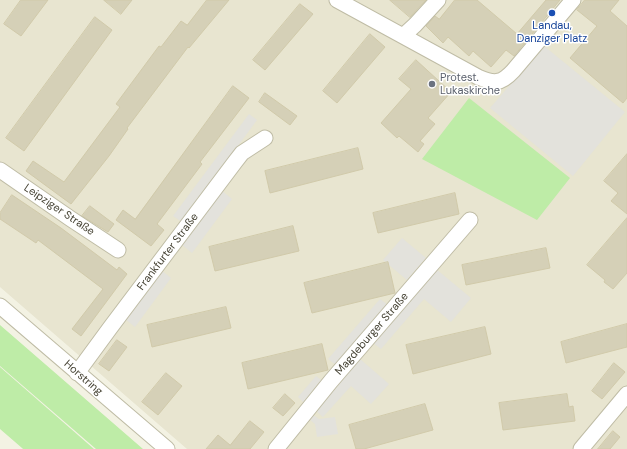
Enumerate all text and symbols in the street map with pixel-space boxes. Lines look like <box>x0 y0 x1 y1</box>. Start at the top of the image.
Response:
marker: Landau, Danziger Platz <box>547 8 557 18</box>
place label: Landau, Danziger Platz <box>517 19 587 45</box>
place label: Protest. Lukaskirche <box>440 71 500 97</box>
marker: Protest. Lukaskirche <box>427 79 437 89</box>
street label: Leipziger Straße <box>21 182 97 238</box>
street label: Frankfurter Straße <box>135 211 201 293</box>
street label: Magdeburger Straße <box>333 290 411 378</box>
street label: Horstring <box>61 358 105 398</box>

